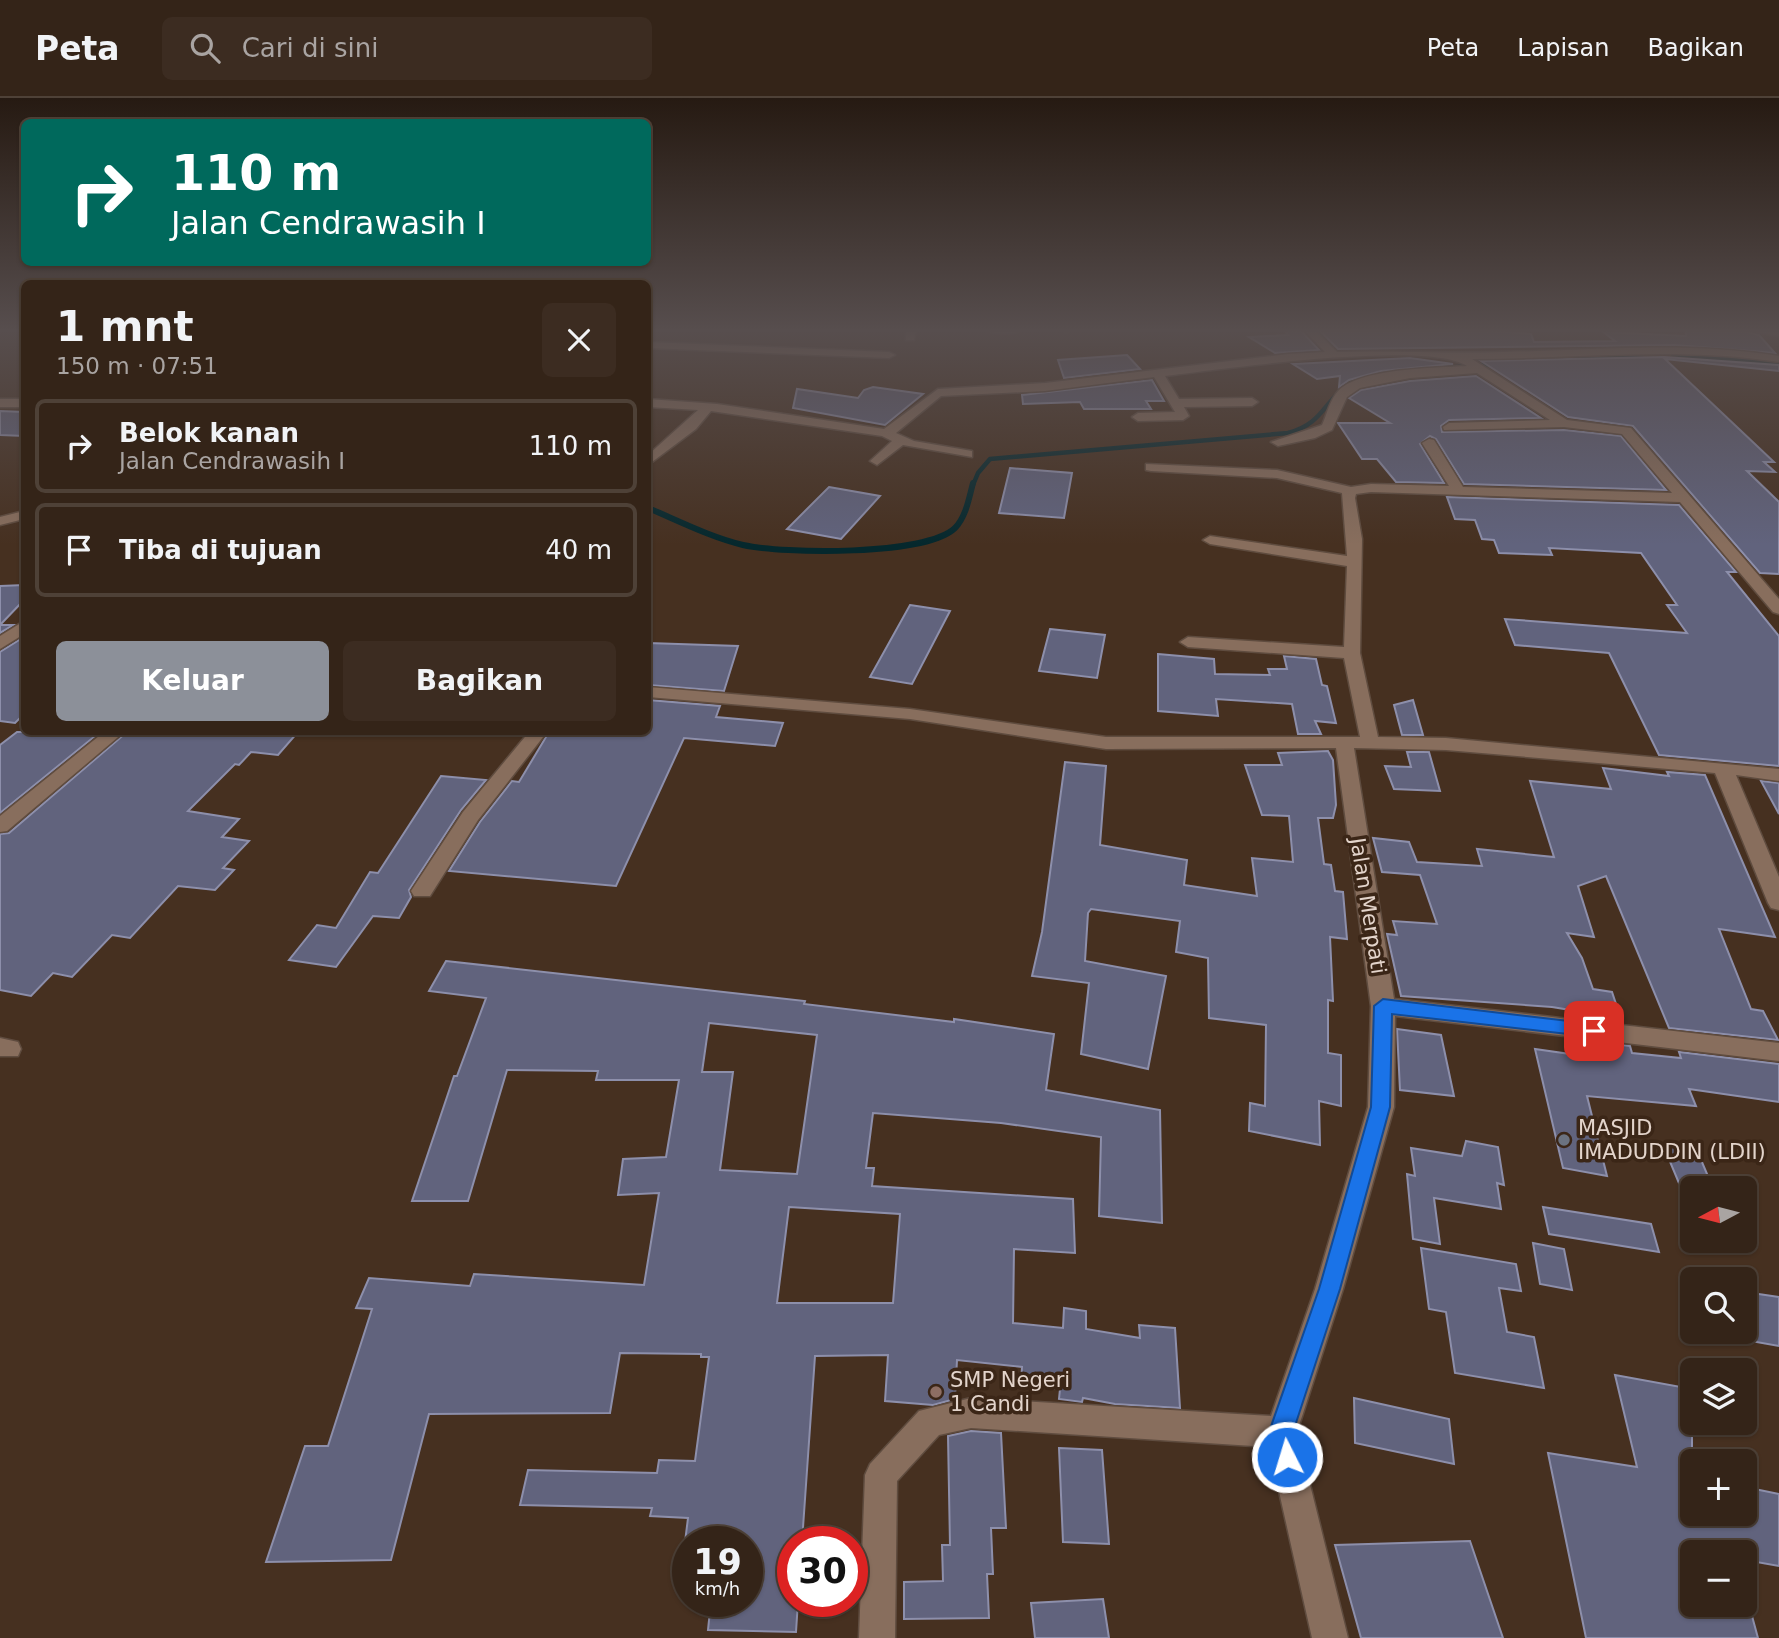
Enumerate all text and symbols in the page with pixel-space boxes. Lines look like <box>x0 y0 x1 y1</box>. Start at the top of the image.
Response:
search box <box>162 17 652 80</box>
text: Peta <box>35 29 120 68</box>
icon: search <box>186 29 224 67</box>
text: Cari di sini <box>242 33 378 63</box>
text: Peta <box>1427 34 1479 62</box>
text: Lapisan <box>1517 34 1610 62</box>
text: Bagikan <box>1648 34 1744 62</box>
text: 110 m <box>171 145 341 202</box>
icon: right <box>56 147 147 238</box>
text: Jalan Cendrawasih I <box>171 204 486 242</box>
text: 1 mnt <box>56 302 194 351</box>
button: close <box>542 303 616 377</box>
text: 150 m · 07:51 <box>56 353 218 379</box>
text: Belok kanan <box>119 418 299 448</box>
icon: right <box>60 427 98 465</box>
text: 110 m <box>529 431 612 461</box>
text: Jalan Cendrawasih I <box>119 448 345 474</box>
icon: arrive <box>60 531 98 569</box>
text: Tiba di tujuan <box>119 535 322 565</box>
text: 40 m <box>545 535 612 565</box>
button: Keluar <box>56 641 329 721</box>
button: Bagikan <box>343 641 616 721</box>
street label: Jalan Merpati <box>1345 834 1391 976</box>
pin <box>1564 1001 1624 1061</box>
icon: arrive <box>1575 1012 1613 1050</box>
place label: MASJID IMADUDDIN (LDII) <box>1578 1116 1766 1164</box>
marker: MASJID IMADUDDIN (LDII) <box>1556 1132 1572 1148</box>
north arrow <box>1680 1176 1757 1253</box>
map controls <box>1680 1176 1757 1617</box>
button: search <box>1680 1267 1757 1344</box>
button: layers <box>1680 1358 1757 1435</box>
place label: SMP Negeri 1 Candi <box>950 1368 1070 1416</box>
marker: SMP Negeri 1 Candi <box>928 1384 944 1400</box>
position arrow <box>1250 1420 1324 1494</box>
button: + <box>1680 1449 1757 1526</box>
speed limit sign: 30 <box>777 1526 868 1617</box>
button: − <box>1680 1540 1757 1617</box>
text: 19 <box>693 1542 742 1582</box>
text: km/h <box>695 1578 740 1599</box>

